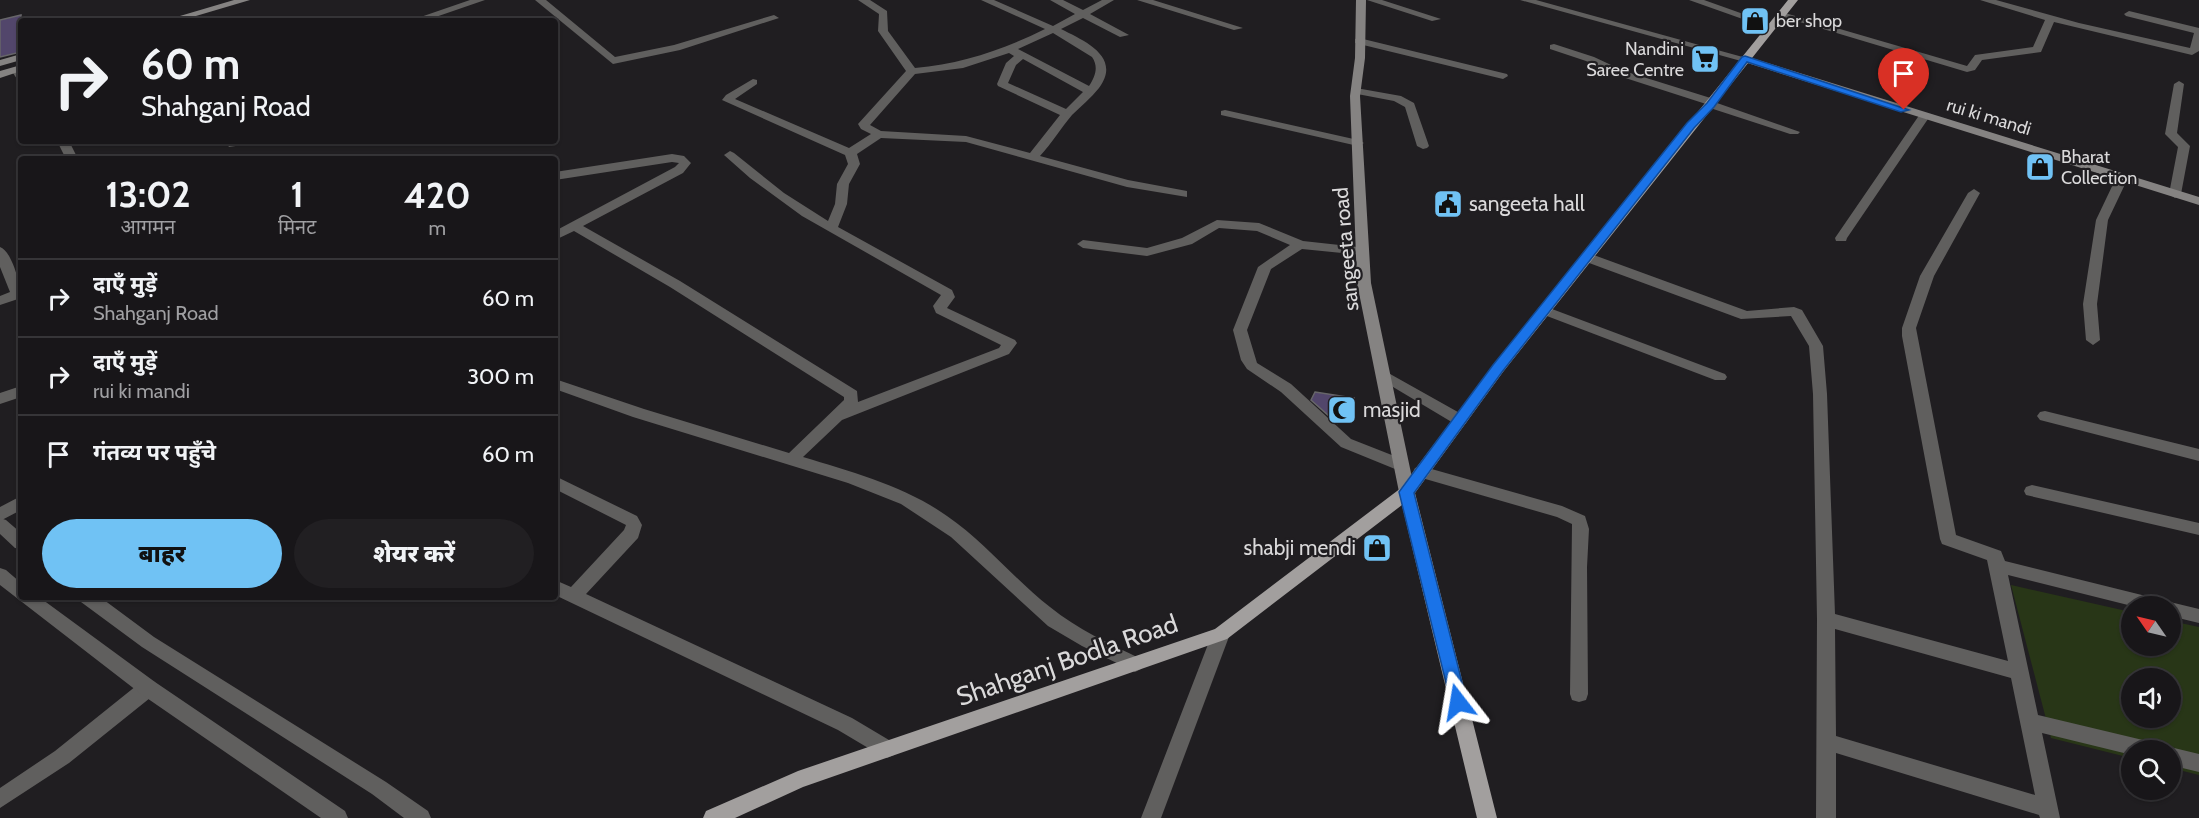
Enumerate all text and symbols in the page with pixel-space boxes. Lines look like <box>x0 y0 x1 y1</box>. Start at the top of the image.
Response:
shop icon: ber shop <box>1739 5 1771 37</box>
place label: ber shop <box>1776 10 1842 32</box>
text: 60 m <box>141 38 240 90</box>
place label: Nandini Saree Centre <box>1586 38 1684 81</box>
icon: right <box>42 42 120 120</box>
supermarket icon: Nandini Saree Centre <box>1689 43 1721 75</box>
pin <box>1878 48 1929 110</box>
icon: arrive <box>1887 57 1920 90</box>
text: Shahganj Road <box>141 90 311 123</box>
street label: rui ki mandi <box>1944 94 2034 140</box>
place label: Bharat Collection <box>2061 146 2137 189</box>
shop icon: Bharat Collection <box>2024 151 2056 183</box>
text: 13:02 <box>105 172 191 216</box>
text: 1 <box>291 172 304 216</box>
text: 420 <box>404 173 471 217</box>
street label: sangeeta road <box>1328 186 1363 312</box>
public building icon: sangeeta hall <box>1432 188 1464 220</box>
place label: sangeeta hall <box>1469 191 1585 216</box>
text: आगमन <box>121 215 175 239</box>
text: मिनट <box>278 215 316 239</box>
text: m <box>428 216 446 240</box>
text: दाएँ मुड़ें <box>93 271 157 298</box>
icon: right <box>42 282 75 315</box>
text: 60 m <box>482 285 534 312</box>
text: Shahganj Road <box>93 301 219 325</box>
text: दाएँ मुड़ें <box>93 349 157 376</box>
icon: right <box>42 360 75 393</box>
text: 300 m <box>467 363 534 390</box>
text: rui ki mandi <box>93 379 190 403</box>
mosque icon: masjid <box>1326 394 1358 426</box>
place label: masjid <box>1363 397 1421 423</box>
icon: arrive <box>42 438 75 471</box>
text: गंतव्य पर पहुँचे <box>93 439 216 466</box>
text: 60 m <box>482 441 534 468</box>
button: बाहर <box>42 519 282 588</box>
button: शेयर करें <box>294 519 534 588</box>
shop icon: shabji mendi <box>1361 532 1393 564</box>
place label: shabji mendi <box>1244 535 1356 561</box>
north arrow <box>2121 596 2181 656</box>
map controls <box>2121 596 2181 800</box>
street label: Shahganj Bodla Road <box>952 607 1182 713</box>
button: sound <box>2121 668 2181 728</box>
position arrow <box>1426 670 1490 734</box>
button: search <box>2121 740 2181 800</box>

